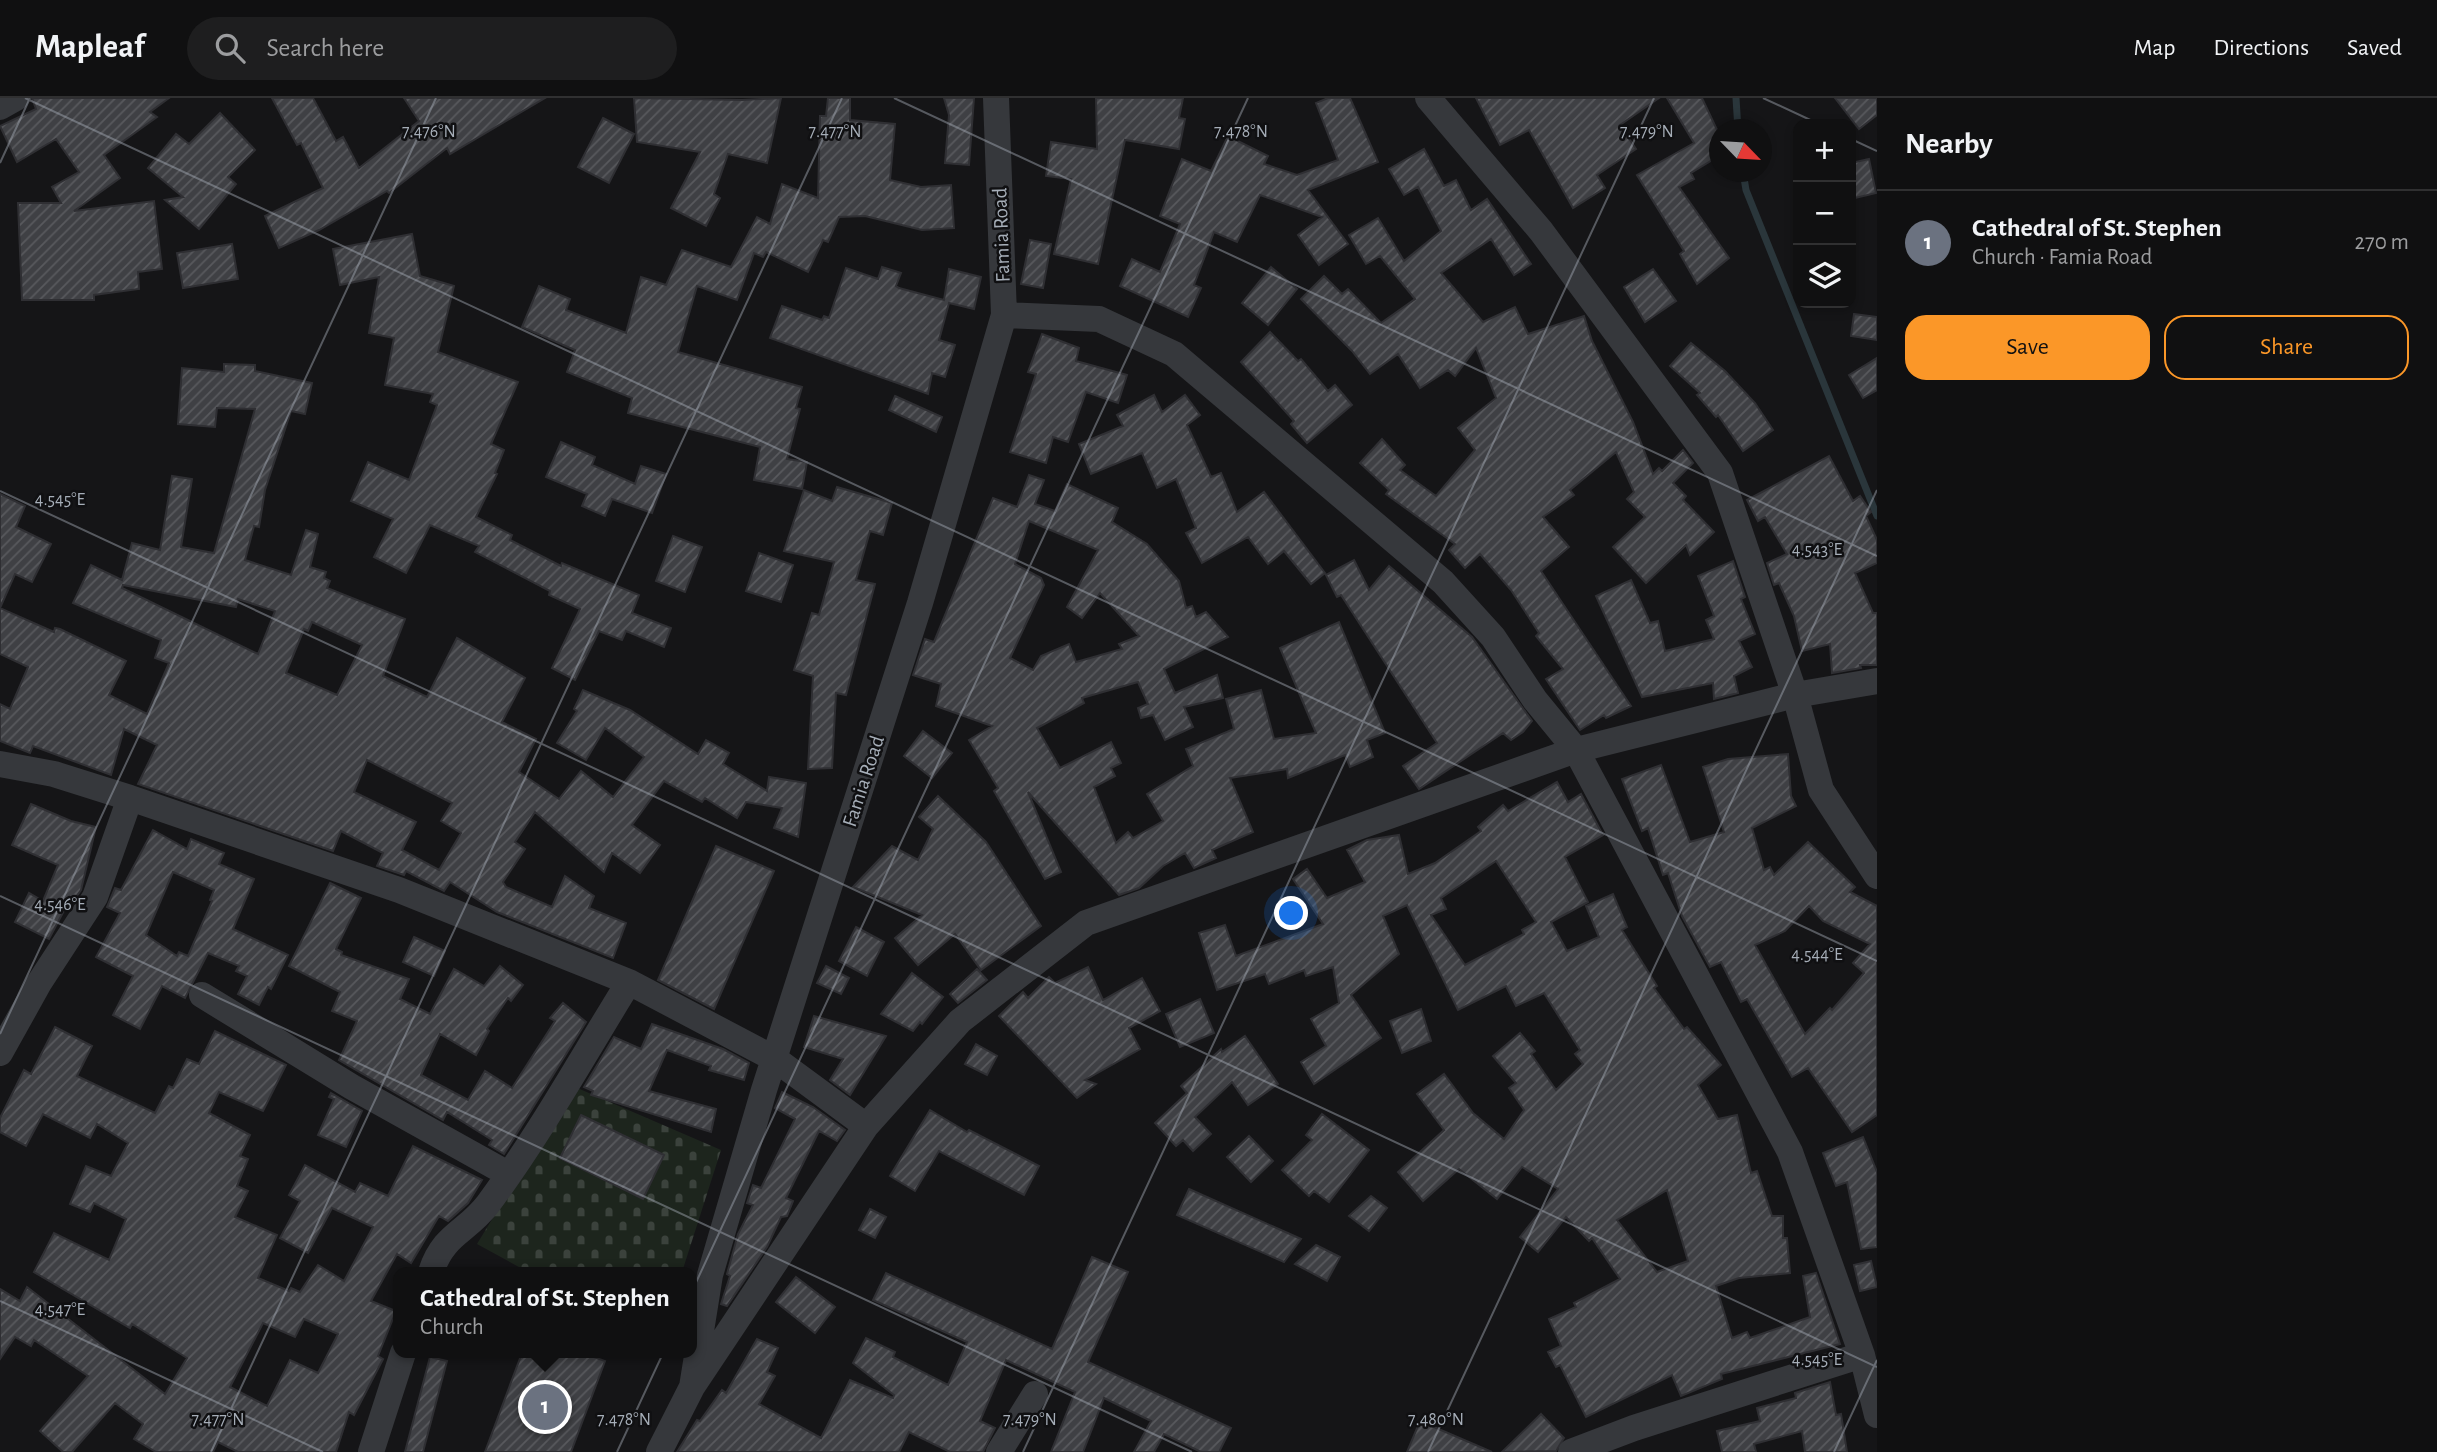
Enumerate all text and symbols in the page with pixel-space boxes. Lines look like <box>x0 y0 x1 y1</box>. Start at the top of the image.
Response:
search box <box>187 17 677 80</box>
icon: search <box>211 29 249 67</box>
text: Mapleaf <box>35 31 145 64</box>
text: Search here <box>267 35 384 61</box>
text: Map <box>2133 36 2175 60</box>
text: Directions <box>2213 36 2309 60</box>
text: Saved <box>2347 36 2402 60</box>
north arrow <box>1709 119 1772 182</box>
map controls <box>1793 119 1856 308</box>
button: + <box>1793 119 1856 182</box>
text: 7.476°N <box>402 123 456 141</box>
text: 7.477°N <box>809 123 861 141</box>
text: 7.478°N <box>1214 123 1268 141</box>
text: 7.479°N <box>1620 123 1674 141</box>
text: Nearby <box>1905 129 1993 159</box>
button: − <box>1793 182 1856 245</box>
street label: Famia Road <box>989 187 1014 283</box>
text: Cathedral of St. Stephen <box>1972 215 2222 241</box>
text: 1 <box>1924 231 1932 254</box>
text: 270 m <box>2355 231 2409 254</box>
button: layers <box>1793 245 1856 308</box>
text: Church · Famia Road <box>1972 246 2152 269</box>
button: Save <box>1905 315 2150 380</box>
button: Share <box>2164 315 2409 380</box>
text: 4.545°E <box>35 491 86 509</box>
text: 4.543°E <box>1792 541 1842 559</box>
street label: Famia Road <box>839 733 888 829</box>
text: 4.546°E <box>34 896 86 914</box>
your location <box>1274 896 1308 930</box>
text: 4.544°E <box>1791 946 1843 964</box>
popup <box>393 1267 697 1358</box>
text: Cathedral of St. Stephen <box>420 1285 670 1311</box>
text: 4.547°E <box>35 1301 86 1319</box>
text: Church <box>420 1316 484 1339</box>
text: 4.545°E <box>1792 1351 1843 1369</box>
pin: 1 <box>522 1381 568 1433</box>
text: 7.477°N <box>192 1411 244 1429</box>
text: 7.478°N <box>597 1411 651 1429</box>
text: 7.479°N <box>1003 1411 1057 1429</box>
text: 7.480°N <box>1408 1411 1464 1429</box>

